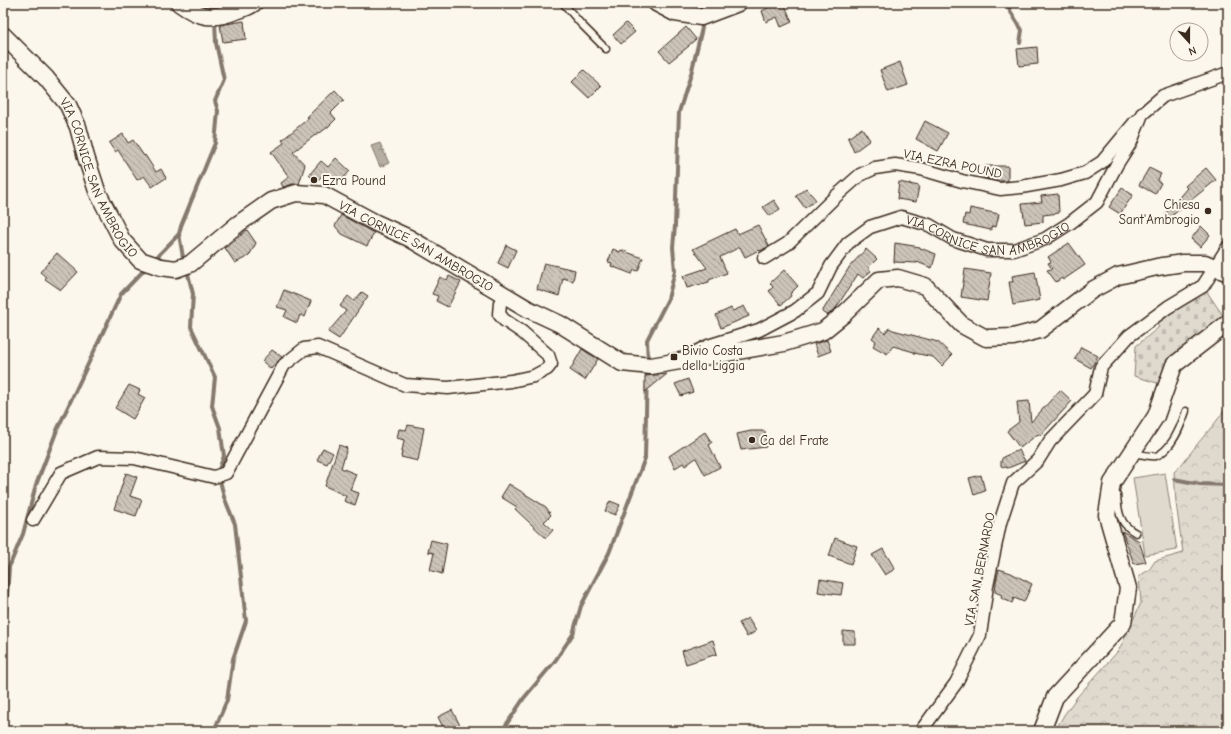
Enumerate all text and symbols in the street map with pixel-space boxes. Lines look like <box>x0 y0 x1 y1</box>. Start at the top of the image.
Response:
north arrow <box>1169 22 1209 62</box>
text: N <box>1187 44 1198 58</box>
street label: VIA CORNICE SAN AMBROGIO <box>57 95 141 261</box>
street label: VIA EZRA POUND <box>902 146 1004 181</box>
place label: Ezra Pound <box>322 173 386 188</box>
marker: Ezra Pound <box>309 175 319 185</box>
street label: VIA CORNICE SAN AMBROGIO <box>336 197 496 295</box>
place label: Chiesa Sant'Ambrogio <box>1119 197 1200 227</box>
marker: Chiesa Sant'Ambrogio <box>1203 206 1213 216</box>
street label: VIA CORNICE SAN AMBROGIO <box>900 210 1074 228</box>
text: VIA CORNICE SAN AMBROGIO <box>904 212 1072 258</box>
place label: Bivio Costa della Liggia <box>682 343 745 373</box>
marker: Bivio Costa della Liggia <box>669 352 679 362</box>
place label: Ca del Frate <box>760 433 829 448</box>
marker: Ca del Frate <box>747 435 757 445</box>
street label: VIA SAN BERNARDO <box>961 511 998 627</box>

